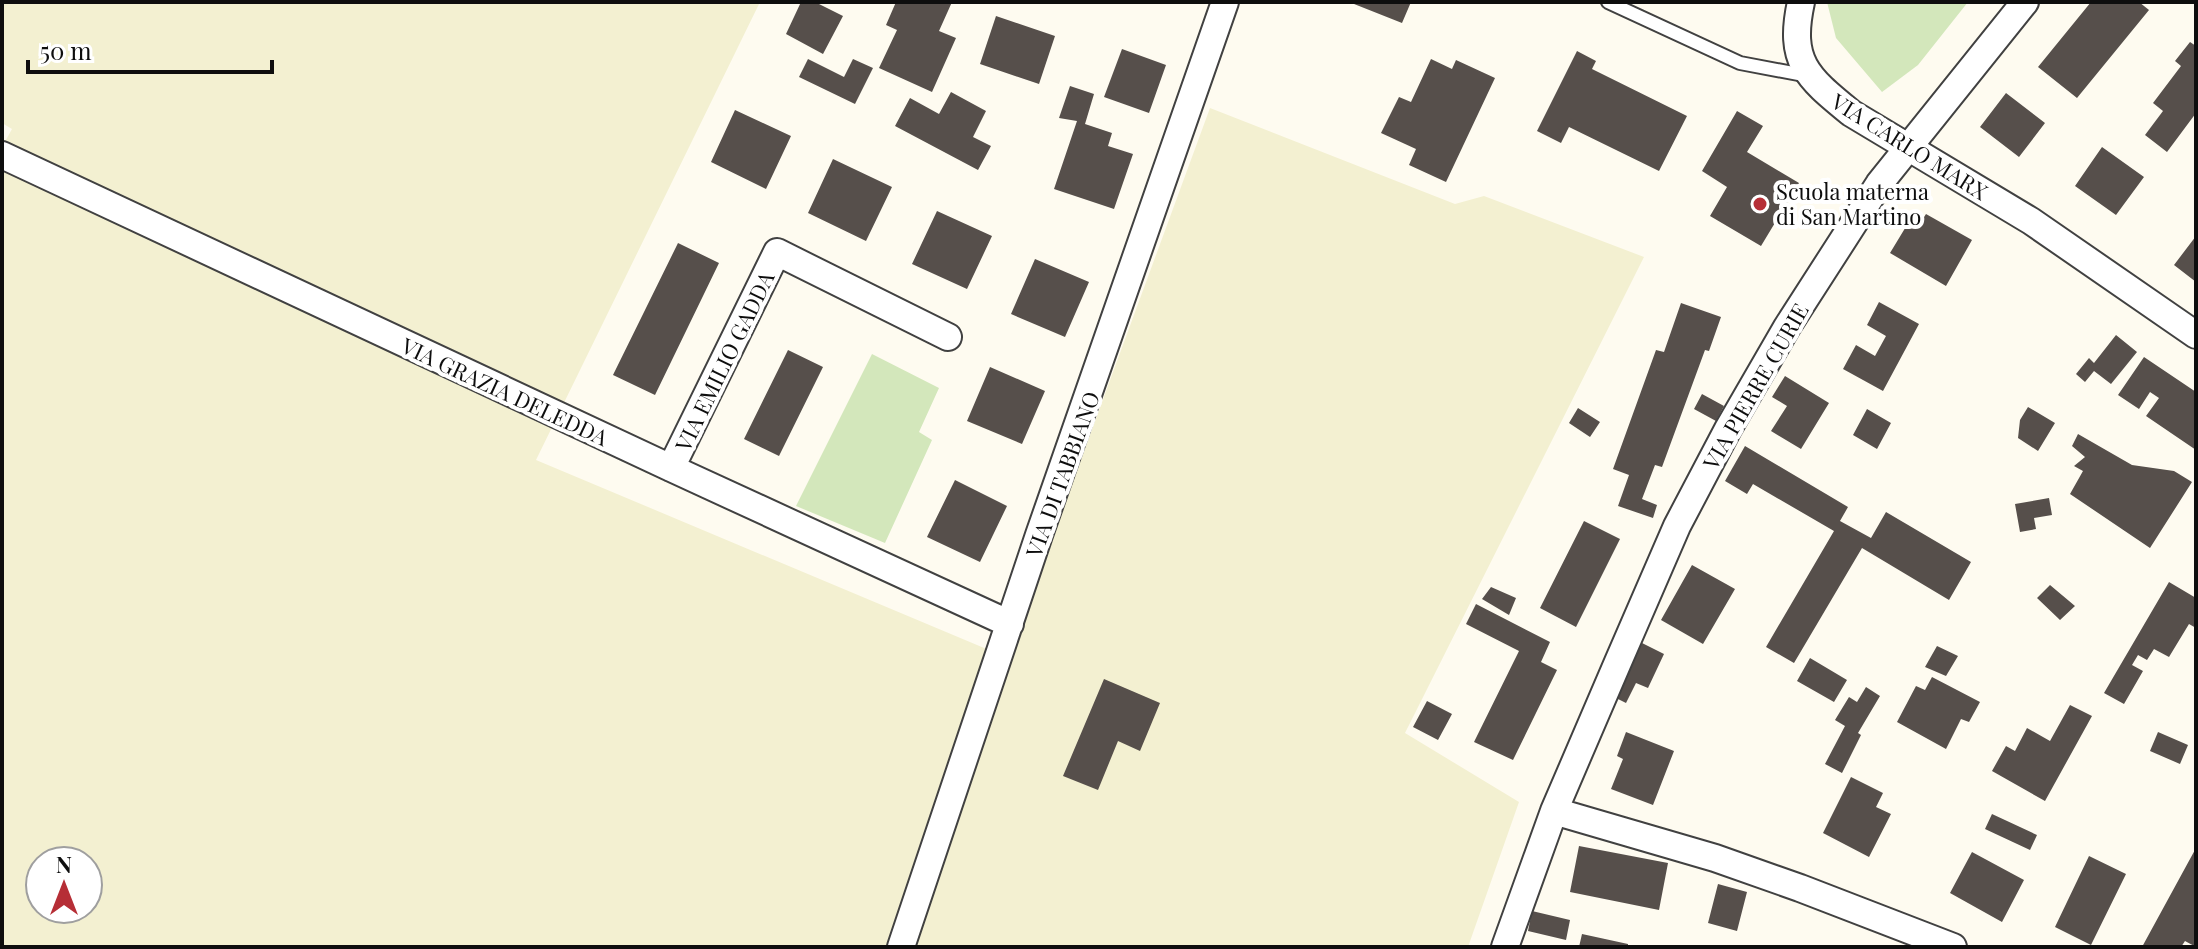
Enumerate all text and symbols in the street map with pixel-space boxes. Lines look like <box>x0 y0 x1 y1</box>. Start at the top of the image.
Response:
scale bar <box>28 24 272 74</box>
text: 50 m <box>40 34 92 66</box>
street label: VIA CARLO MARX <box>1825 85 1994 206</box>
place label: Scuola materna di San Martino <box>1776 176 1929 231</box>
marker: Scuola materna di San Martino <box>1751 195 1769 213</box>
street label: VIA EMILIO GADDA <box>667 266 781 457</box>
street label: VIA PIERRE CURIE <box>1695 298 1815 475</box>
street label: VIA GRAZIA DELEDDA <box>396 330 613 452</box>
street label: VIA DI TABBIANO <box>1018 387 1106 562</box>
north arrow <box>24 845 104 925</box>
text: N <box>56 849 72 879</box>

